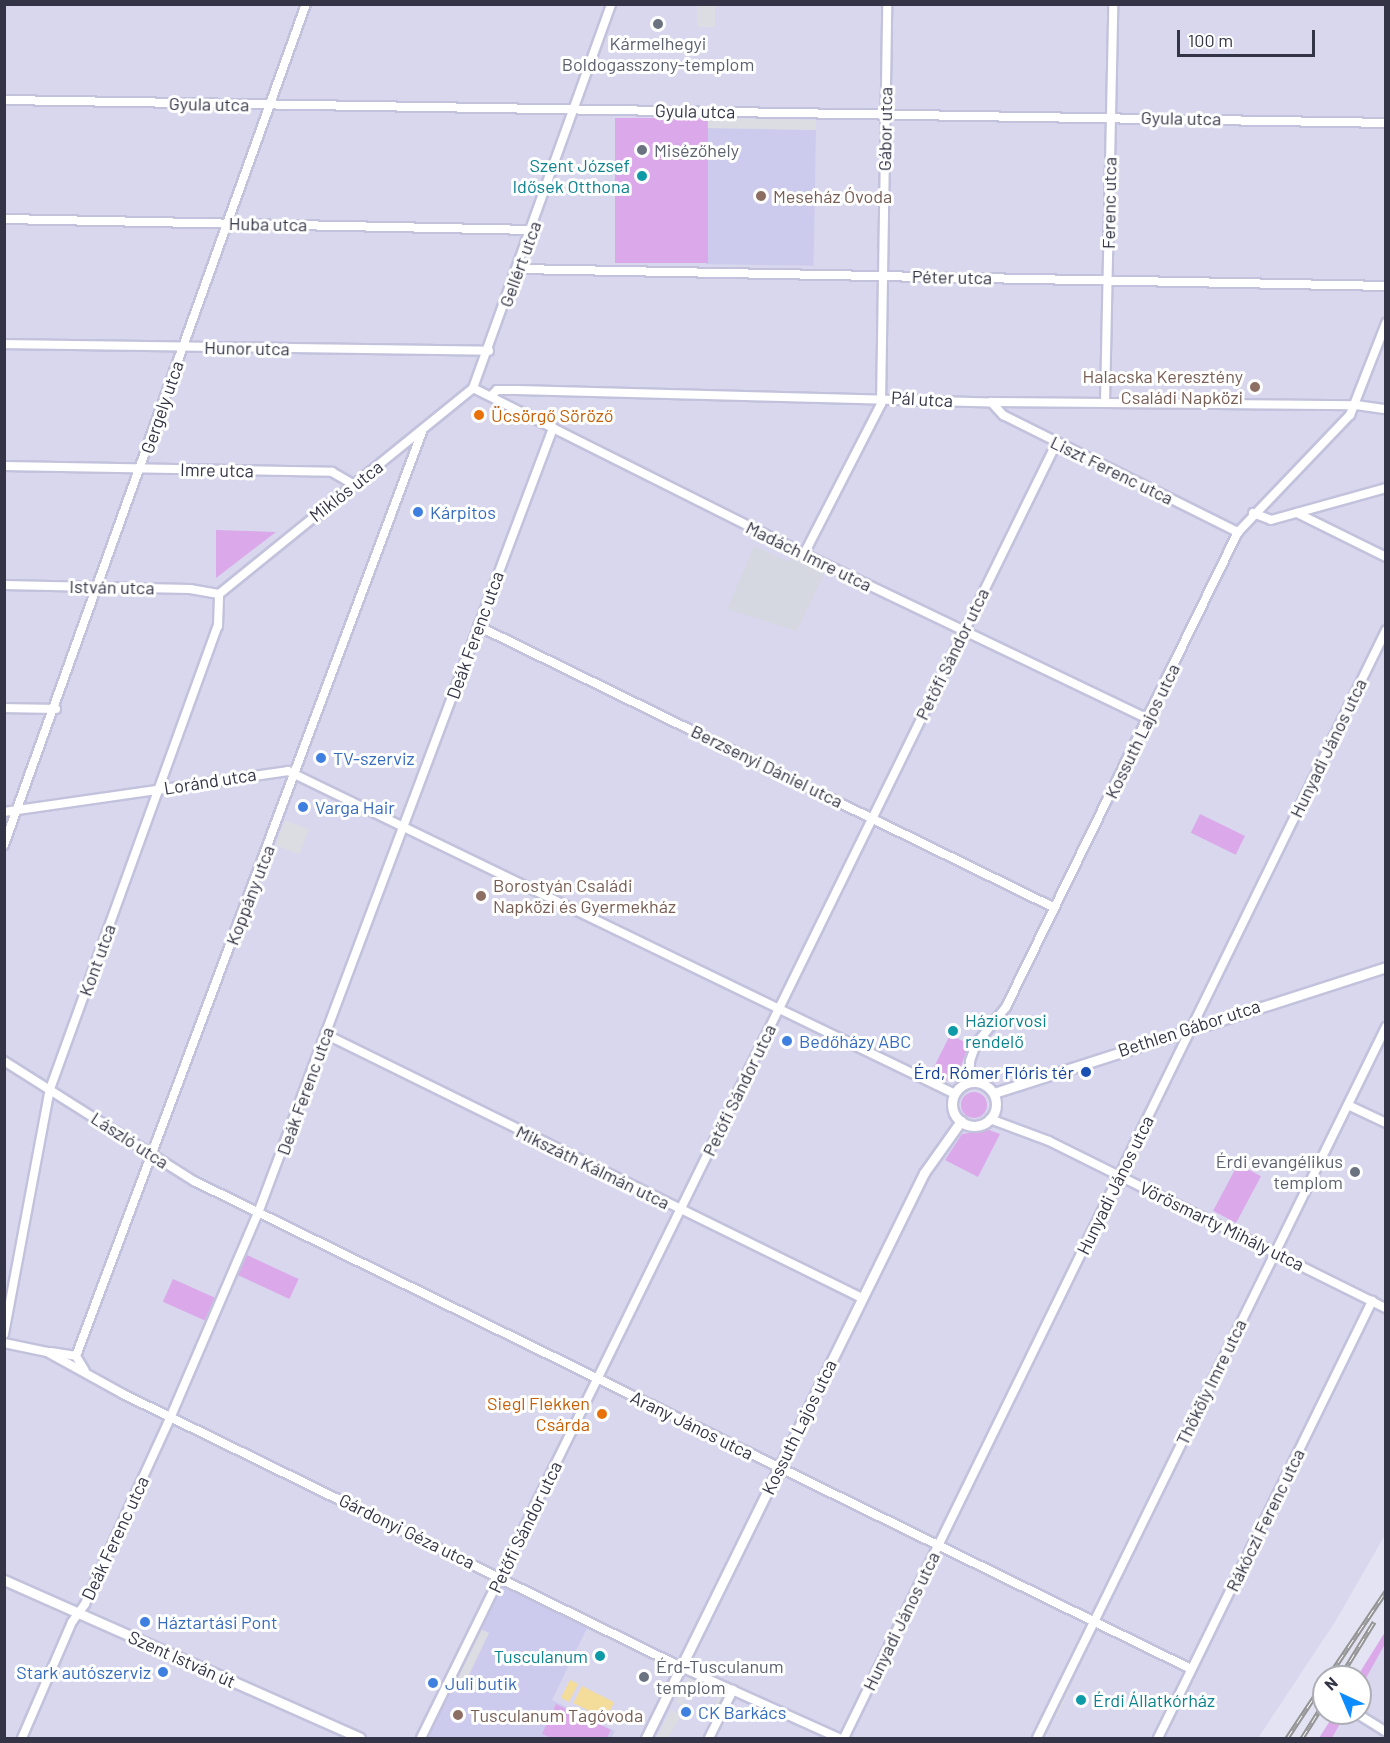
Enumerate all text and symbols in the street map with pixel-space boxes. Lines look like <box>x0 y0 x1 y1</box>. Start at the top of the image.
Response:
marker: Kármelhegyi Boldogasszony-templom <box>651 17 665 31</box>
scale bar <box>1180 18 1318 56</box>
text: 100 m <box>1188 29 1233 51</box>
place label: Kármelhegyi Boldogasszony-templom <box>562 33 754 76</box>
street label: Gábor utca <box>873 87 897 171</box>
street label: Gyula utca <box>169 93 249 115</box>
street label: Gyula utca <box>655 100 735 122</box>
street label: Gyula utca <box>1141 107 1221 129</box>
place label: Misézőhely <box>654 139 739 161</box>
marker: Misézőhely <box>635 143 649 157</box>
place label: Szent József Idősek Otthona <box>512 155 630 198</box>
street label: Ferenc utca <box>1097 157 1121 249</box>
marker: Szent József Idősek Otthona <box>635 169 649 183</box>
place label: Meseház Óvoda <box>773 185 892 207</box>
marker: Meseház Óvoda <box>754 189 768 203</box>
street label: Huba utca <box>229 213 307 235</box>
street label: Gellért utca <box>494 218 546 310</box>
street label: Péter utca <box>912 266 992 288</box>
street label: Hunor utca <box>204 336 290 360</box>
street label: Gergely utca <box>136 358 188 456</box>
place label: Halacska Keresztény Családi Napközi <box>1082 366 1243 409</box>
marker: Halacska Keresztény Családi Napközi <box>1248 380 1262 394</box>
street label: Pál utca <box>890 387 954 411</box>
place label: Ücsörgő Söröző <box>491 404 613 426</box>
marker: Ücsörgő Söröző <box>472 408 486 422</box>
street label: Liszt Ferenc utca <box>1047 431 1177 509</box>
street label: Miklós utca <box>305 456 387 526</box>
street label: Imre utca <box>180 459 254 481</box>
place label: Kárpitos <box>430 501 496 523</box>
marker: Kárpitos <box>411 505 425 519</box>
street label: Madách Imre utca <box>743 516 875 596</box>
street label: Deák Ferenc utca <box>442 568 508 702</box>
street label: István utca <box>69 575 155 599</box>
street label: Petőfi Sándor utca <box>911 585 993 723</box>
street label: Kossuth Lajos utca <box>1100 660 1184 802</box>
street label: Hunyadi János utca <box>1285 675 1371 821</box>
street label: Berzsenyi Dániel utca <box>688 720 846 812</box>
place label: TV-szerviz <box>333 747 415 769</box>
marker: TV-szerviz <box>314 751 328 765</box>
street label: Loránd utca <box>162 763 258 799</box>
place label: Varga Hair <box>315 796 395 818</box>
marker: Varga Hair <box>296 800 310 814</box>
street label: Koppány utca <box>221 842 279 948</box>
place label: Borostyán Családi Napközi és Gyermekház <box>493 875 676 918</box>
marker: Borostyán Családi Napközi és Gyermekház <box>474 889 488 903</box>
street label: Kont utca <box>74 921 120 999</box>
street label: Bethlen Gábor utca <box>1115 995 1263 1061</box>
place label: Háziorvosi rendelő <box>965 1010 1047 1052</box>
street label: Petőfi Sándor utca <box>698 1021 780 1159</box>
street label: Deák Ferenc utca <box>272 1024 338 1158</box>
marker: Háziorvosi rendelő <box>946 1024 960 1038</box>
place label: Bedőházy ABC <box>799 1030 911 1052</box>
marker: Bedőházy ABC <box>780 1034 794 1048</box>
place label: Érd, Rómer Flóris tér <box>914 1061 1074 1083</box>
marker: Érd, Rómer Flóris tér <box>1079 1065 1093 1079</box>
street label: László utca <box>87 1107 173 1173</box>
street label: Hunyadi János utca <box>1072 1112 1158 1258</box>
street label: Mikszáth Kálmán utca <box>513 1120 673 1214</box>
place label: Érdi evangélikus templom <box>1216 1151 1343 1194</box>
marker: Érdi evangélikus templom <box>1348 1165 1362 1179</box>
street label: Vörösmarty Mihály utca <box>1136 1177 1308 1275</box>
street label: Thököly Imre utca <box>1171 1315 1251 1449</box>
street label: Kossuth Lajos utca <box>757 1356 841 1498</box>
street label: Arany János utca <box>627 1386 757 1464</box>
place label: Siegl Flekken Csárda <box>487 1393 590 1436</box>
marker: Siegl Flekken Csárda <box>595 1407 609 1421</box>
street label: Rákóczi Ferenc utca <box>1221 1445 1309 1595</box>
street label: Petőfi Sándor utca <box>484 1458 566 1596</box>
street label: Deák Ferenc utca <box>77 1472 153 1604</box>
street label: Gárdonyi Géza utca <box>336 1489 478 1573</box>
street label: Hunyadi János utca <box>858 1548 944 1694</box>
place label: Háztartási Pont <box>157 1611 277 1633</box>
marker: Háztartási Pont <box>138 1615 152 1629</box>
street label: Szent István út <box>125 1626 239 1692</box>
place label: Tusculanum <box>494 1645 588 1667</box>
marker: Tusculanum <box>593 1649 607 1663</box>
place label: Érd-Tusculanum templom <box>656 1656 784 1698</box>
place label: Stark autószerviz <box>16 1661 151 1683</box>
marker: Stark autószerviz <box>156 1665 170 1679</box>
north arrow <box>1312 1665 1372 1725</box>
marker: Érd-Tusculanum templom <box>637 1670 651 1684</box>
place label: Juli butik <box>445 1672 517 1694</box>
text: N <box>1320 1673 1341 1694</box>
marker: Juli butik <box>426 1676 440 1690</box>
place label: Érdi Állatkórház <box>1093 1689 1215 1711</box>
marker: Érdi Állatkórház <box>1074 1693 1088 1707</box>
place label: CK Barkács <box>698 1701 786 1723</box>
place label: Tusculanum Tagóvoda <box>470 1704 643 1726</box>
marker: CK Barkács <box>679 1705 693 1719</box>
marker: Tusculanum Tagóvoda <box>451 1708 465 1722</box>

